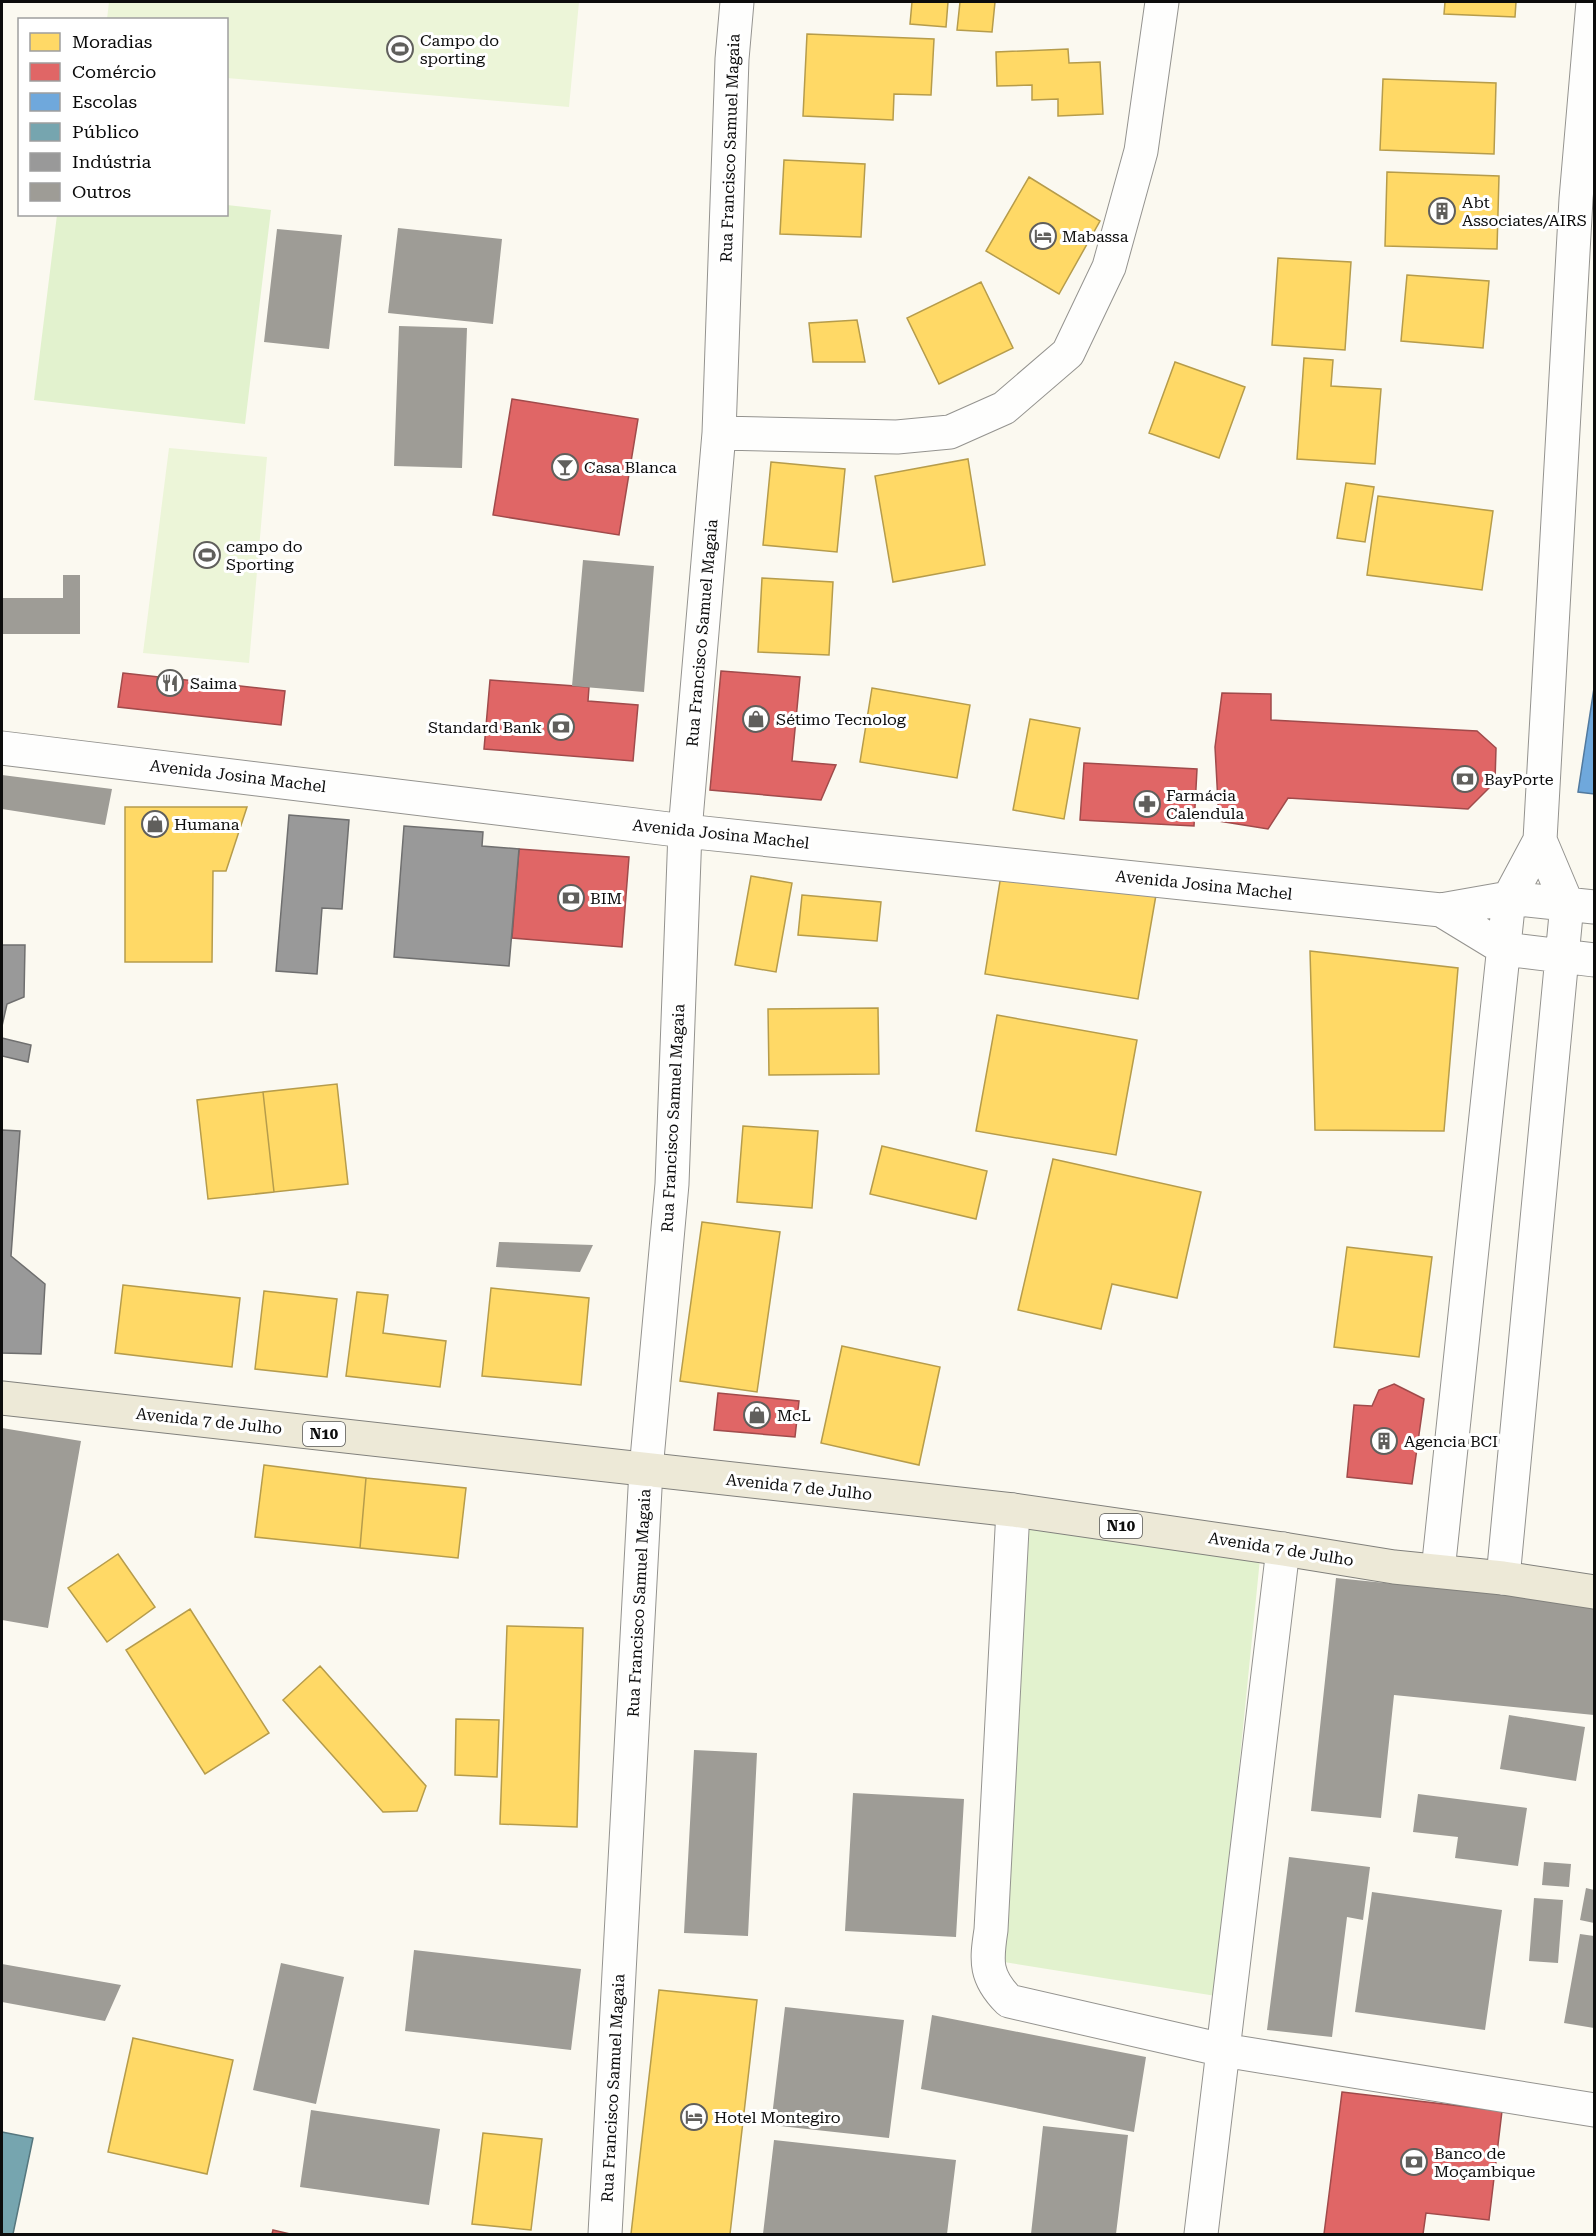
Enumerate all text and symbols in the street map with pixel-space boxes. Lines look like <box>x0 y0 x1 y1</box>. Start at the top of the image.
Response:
legend <box>18 18 228 216</box>
text: Moradias <box>72 31 152 52</box>
place label: Campo do sporting <box>420 31 499 68</box>
street label: Rua Francisco Samuel Magaia <box>717 33 743 263</box>
sports icon: Campo do sporting <box>385 34 415 64</box>
text: Comércio <box>72 61 156 82</box>
text: Escolas <box>72 91 137 112</box>
text: Público <box>72 121 139 142</box>
text: Indústria <box>72 151 152 172</box>
text: Outros <box>72 181 131 202</box>
place label: Abt Associates/AIRS <box>1462 193 1587 230</box>
building icon: Abt Associates/AIRS <box>1427 196 1457 226</box>
hotel icon: Mabassa <box>1028 221 1058 251</box>
place label: Mabassa <box>1062 227 1129 246</box>
bar icon: Casa Blanca <box>550 452 580 482</box>
place label: Casa Blanca <box>584 458 677 477</box>
street label: Rua Francisco Samuel Magaia <box>683 518 721 748</box>
place label: campo do Sporting <box>226 537 303 574</box>
sports icon: campo do Sporting <box>192 540 222 570</box>
restaurant icon: Saima <box>155 668 185 698</box>
place label: Saima <box>190 674 237 693</box>
shop icon: Sétimo Tecnolog <box>741 704 771 734</box>
place label: Sétimo Tecnolog <box>776 710 907 729</box>
bank icon: Standard Bank <box>546 712 576 742</box>
place label: Standard Bank <box>428 718 542 737</box>
street label: Avenida Josina Machel <box>149 756 327 796</box>
bank icon: BayPorte <box>1450 764 1480 794</box>
place label: BayPorte <box>1484 770 1554 789</box>
place label: Farmácia Calendula <box>1166 786 1244 823</box>
pharmacy icon: Farmácia Calendula <box>1132 789 1162 819</box>
shop icon: Humana <box>140 809 170 839</box>
place label: Humana <box>174 815 240 834</box>
street label: Avenida Josina Machel <box>632 815 810 853</box>
street label: Avenida Josina Machel <box>1115 866 1293 904</box>
bank icon: BIM <box>556 883 586 913</box>
place label: BIM <box>590 889 622 908</box>
street label: Rua Francisco Samuel Magaia <box>658 1003 688 1233</box>
shop icon: McL <box>742 1400 772 1430</box>
street label: Avenida 7 de Julho <box>135 1404 283 1438</box>
place label: McL <box>777 1406 811 1425</box>
road number: N10 <box>303 1422 345 1446</box>
building icon: Agencia BCI <box>1369 1426 1399 1456</box>
place label: Agencia BCI <box>1404 1432 1498 1451</box>
street label: Avenida 7 de Julho <box>725 1470 873 1504</box>
street label: Rua Francisco Samuel Magaia <box>624 1488 654 1718</box>
road number: N10 <box>1100 1514 1142 1538</box>
street label: Avenida 7 de Julho <box>1207 1528 1355 1570</box>
street label: Rua Francisco Samuel Magaia <box>598 1973 628 2203</box>
hotel icon: Hotel Montegiro <box>679 2102 709 2132</box>
place label: Hotel Montegiro <box>714 2108 841 2127</box>
place label: Banco de Moçambique <box>1434 2144 1535 2181</box>
bank icon: Banco de Moçambique <box>1399 2147 1429 2177</box>

